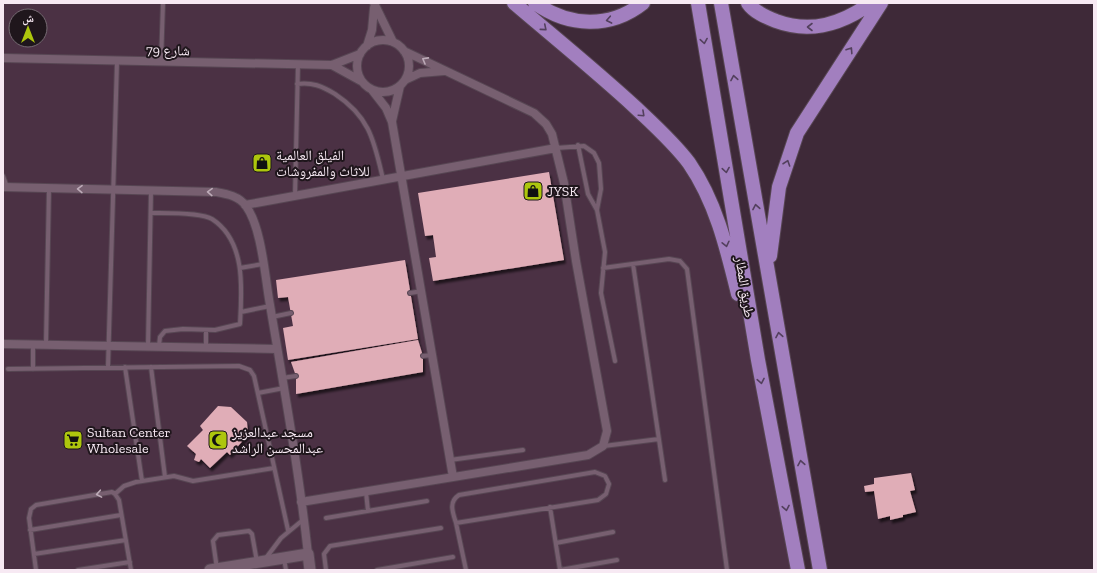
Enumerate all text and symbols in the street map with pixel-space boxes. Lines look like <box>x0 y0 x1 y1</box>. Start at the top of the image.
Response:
north arrow <box>8 8 48 48</box>
text: ش <box>22 12 34 26</box>
one-way arrow <box>605 15 612 23</box>
one-way arrow <box>807 23 813 31</box>
one-way arrow <box>539 24 547 31</box>
one-way arrow <box>699 38 708 45</box>
street label: شارع 79 <box>146 42 190 60</box>
one-way arrow <box>845 47 853 54</box>
one-way arrow <box>422 57 429 65</box>
one-way arrow <box>730 75 739 82</box>
one-way arrow <box>637 109 645 116</box>
place label: الفيلق العالمية للاثاث والمفروشات <box>276 147 370 180</box>
shop icon: الفيلق العالمية للاثاث والمفروشات <box>251 152 273 174</box>
one-way arrow <box>782 160 791 167</box>
one-way arrow <box>721 167 730 173</box>
shop icon: JYSK <box>522 180 544 202</box>
place label: JYSK <box>547 183 578 200</box>
one-way arrow <box>77 185 83 193</box>
one-way arrow <box>207 188 213 197</box>
one-way arrow <box>753 203 761 210</box>
one-way arrow <box>721 241 730 248</box>
street label: طريق المطار <box>730 254 758 319</box>
one-way arrow <box>775 331 784 338</box>
one-way arrow <box>757 378 765 384</box>
place label: Sultan Center Wholesale <box>87 424 171 457</box>
place label: مسجد عبدالعزيز عبدالمحسن الراشد <box>231 424 323 457</box>
supermarket icon: Sultan Center Wholesale <box>62 429 84 451</box>
mosque icon: مسجد عبدالعزيز عبدالمحسن الراشد <box>207 429 229 451</box>
one-way arrow <box>797 460 806 466</box>
one-way arrow <box>96 489 102 498</box>
one-way arrow <box>781 505 790 511</box>

